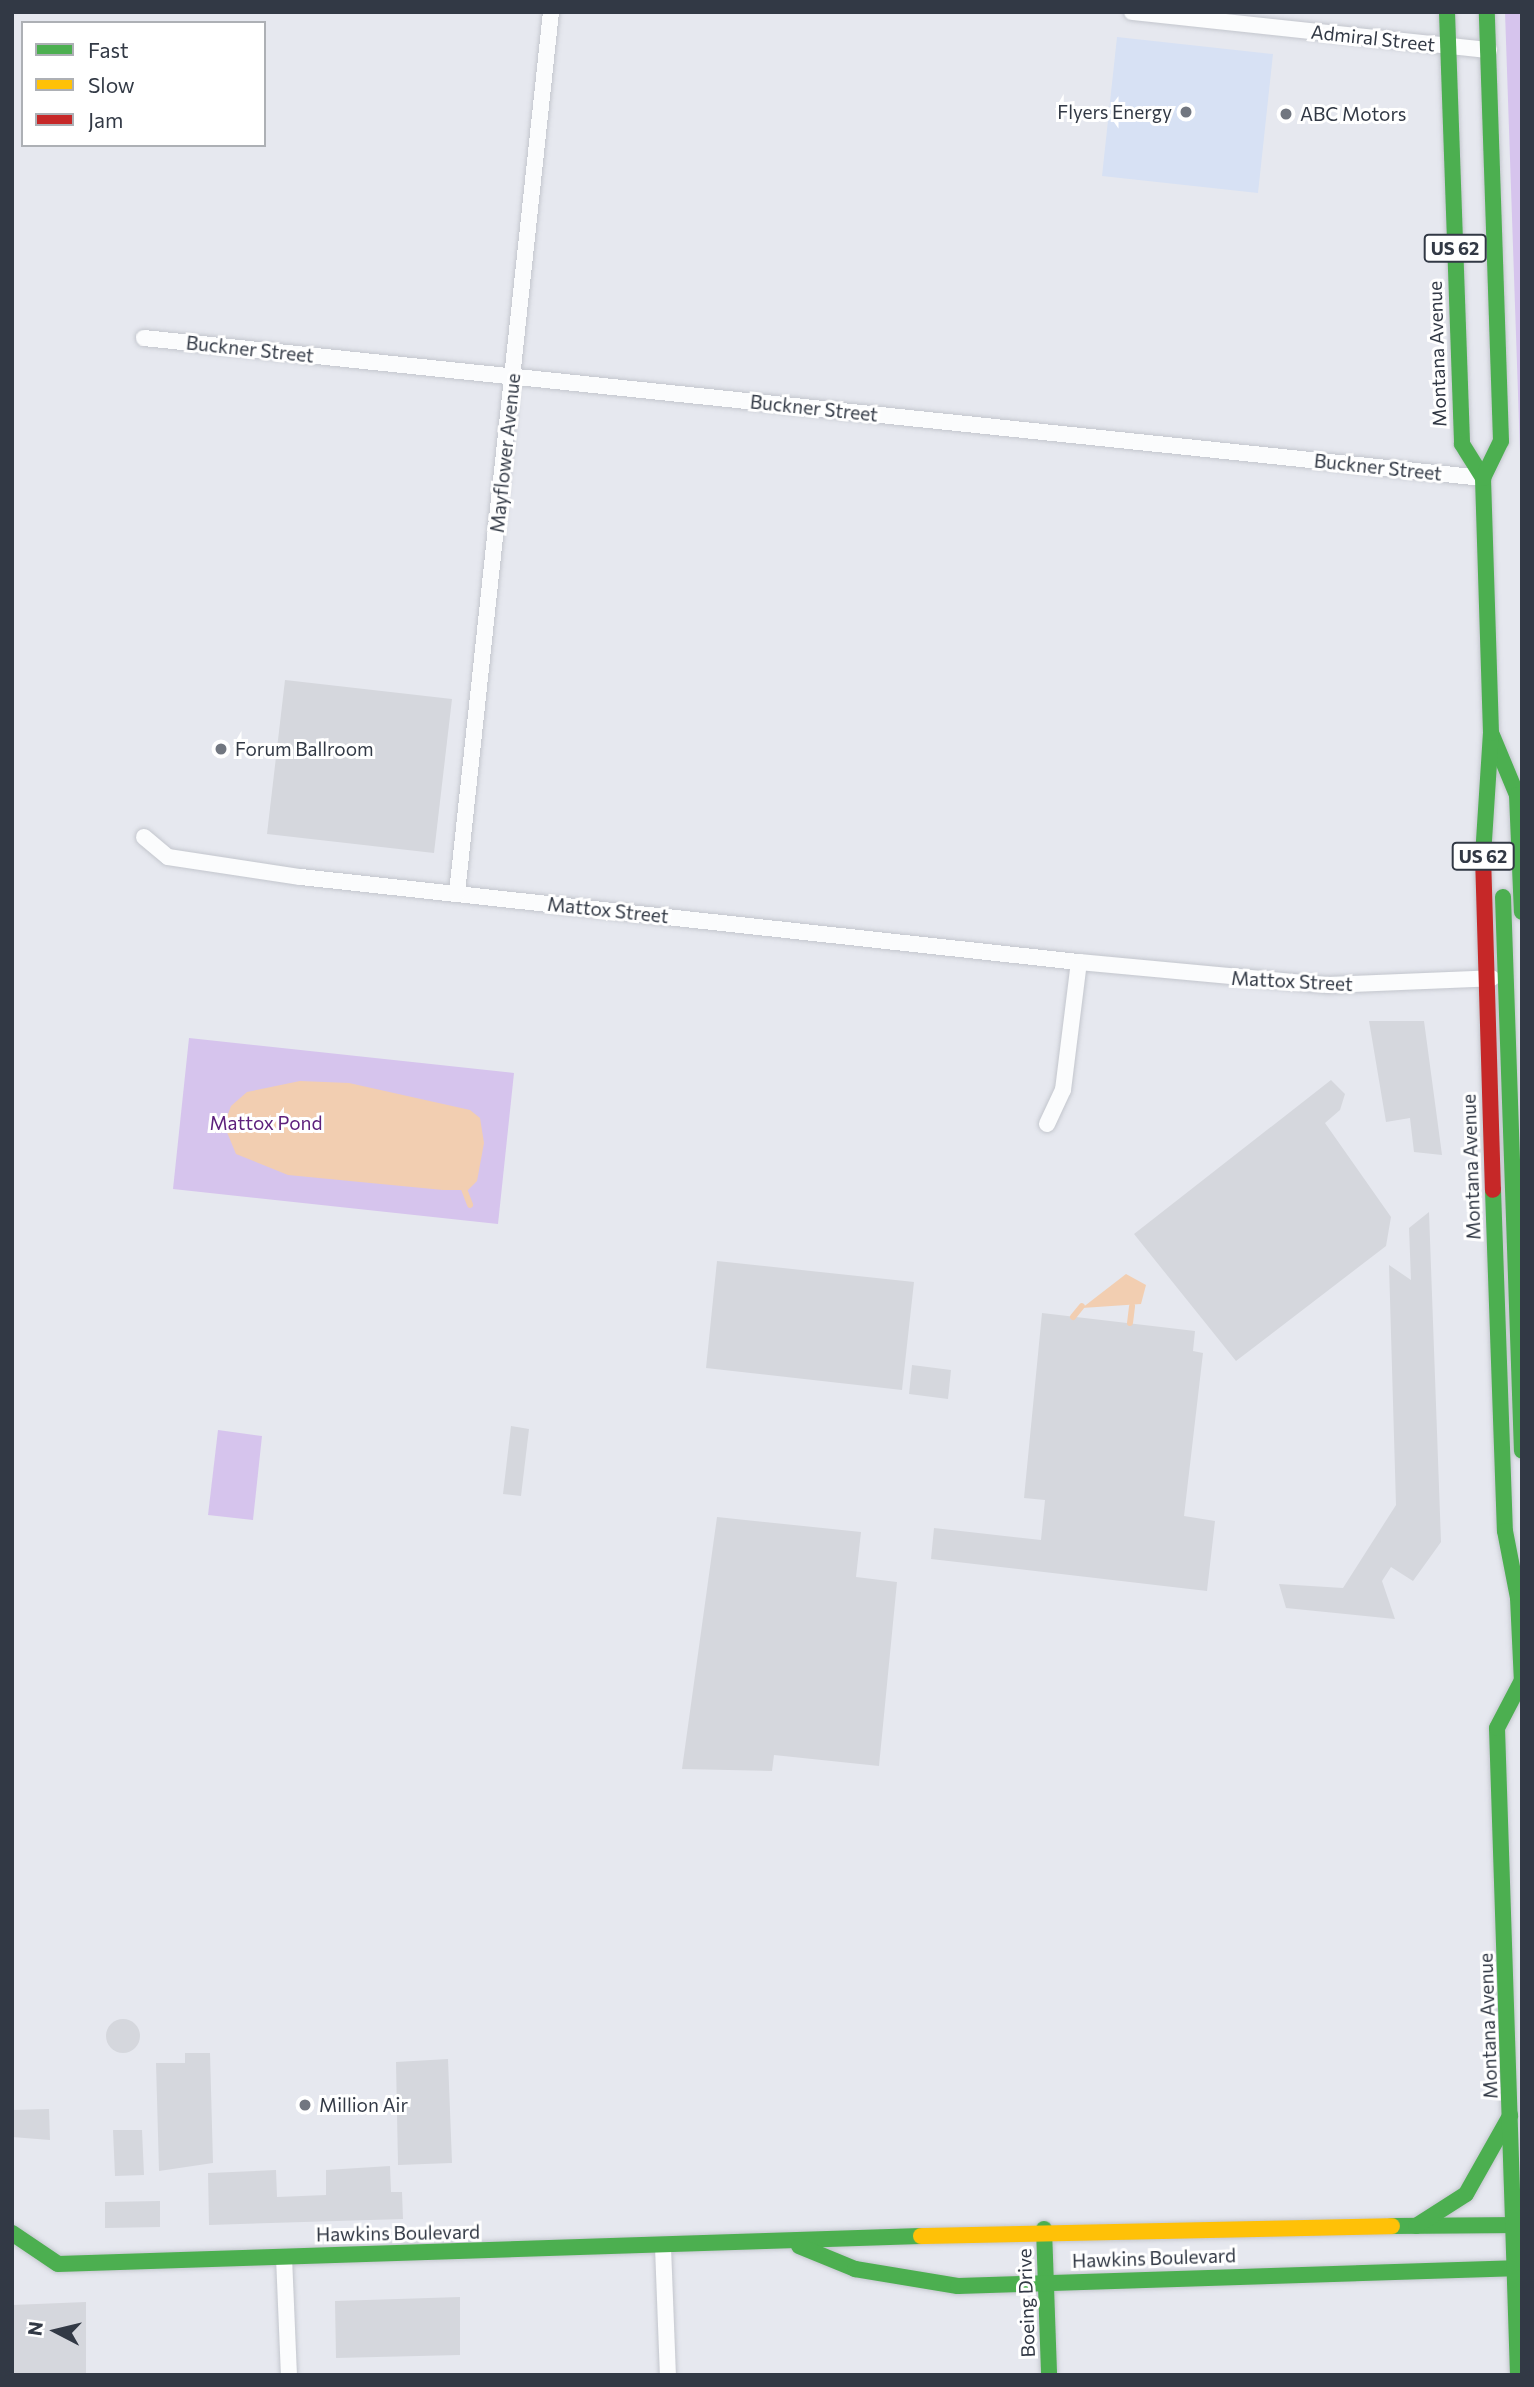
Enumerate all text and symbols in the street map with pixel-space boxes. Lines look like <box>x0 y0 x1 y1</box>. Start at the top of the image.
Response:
street label: Admiral Street <box>1310 20 1436 56</box>
legend <box>21 21 266 147</box>
text: Fast <box>88 37 129 62</box>
text: Slow <box>88 72 135 97</box>
place label: Flyers Energy <box>1057 101 1172 123</box>
place label: ABC Motors <box>1300 103 1406 125</box>
marker: Flyers Energy <box>1178 104 1194 120</box>
marker: ABC Motors <box>1278 106 1294 122</box>
text: Jam <box>88 107 123 132</box>
road number: US 62 <box>1424 234 1486 262</box>
street label: Montana Avenue <box>1423 281 1451 427</box>
street label: Buckner Street <box>185 331 315 367</box>
street label: Mayflower Avenue <box>485 372 525 534</box>
street label: Buckner Street <box>749 390 879 426</box>
street label: Buckner Street <box>1313 449 1443 485</box>
place label: Forum Ballroom <box>235 738 374 760</box>
marker: Forum Ballroom <box>213 741 229 757</box>
road number: US 62 <box>1452 842 1514 870</box>
street label: Mattox Street <box>546 892 670 928</box>
street label: Mattox Street <box>1231 966 1353 996</box>
street label: Montana Avenue <box>1457 1094 1485 1240</box>
park label: Mattox Pond <box>210 1112 322 1134</box>
street label: Montana Avenue <box>1474 1953 1502 2099</box>
place label: Million Air <box>319 2094 408 2116</box>
marker: Million Air <box>297 2097 313 2113</box>
street label: Hawkins Boulevard <box>316 2220 480 2246</box>
street label: Hawkins Boulevard <box>1072 2244 1236 2272</box>
street label: Boeing Drive <box>1013 2248 1039 2358</box>
north arrow <box>21 2296 91 2366</box>
text: N <box>22 2320 47 2337</box>

